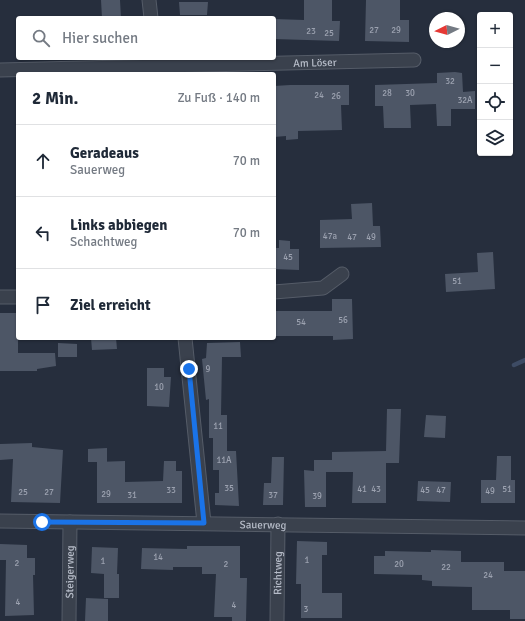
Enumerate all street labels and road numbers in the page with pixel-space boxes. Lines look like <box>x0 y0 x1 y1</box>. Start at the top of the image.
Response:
street label: Am Löser <box>293 56 337 70</box>
street label: Sauerweg <box>240 518 287 532</box>
street label: Steigerweg <box>63 545 77 599</box>
street label: Richtweg <box>271 551 285 595</box>

